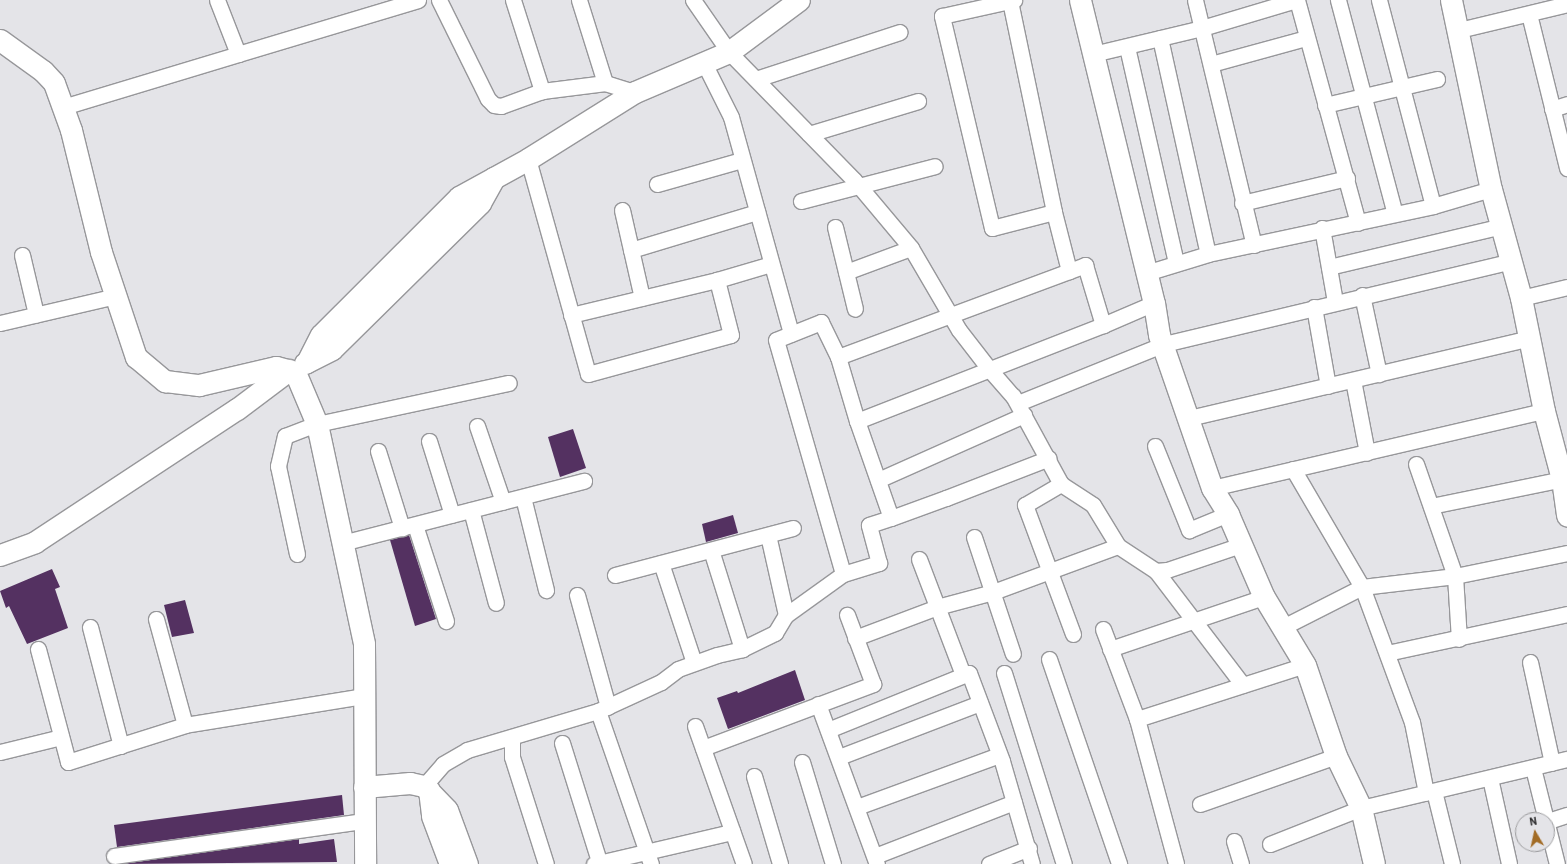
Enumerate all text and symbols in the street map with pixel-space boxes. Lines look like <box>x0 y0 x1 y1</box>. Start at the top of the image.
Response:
north arrow <box>1515 812 1555 852</box>
text: N <box>1529 814 1538 828</box>

